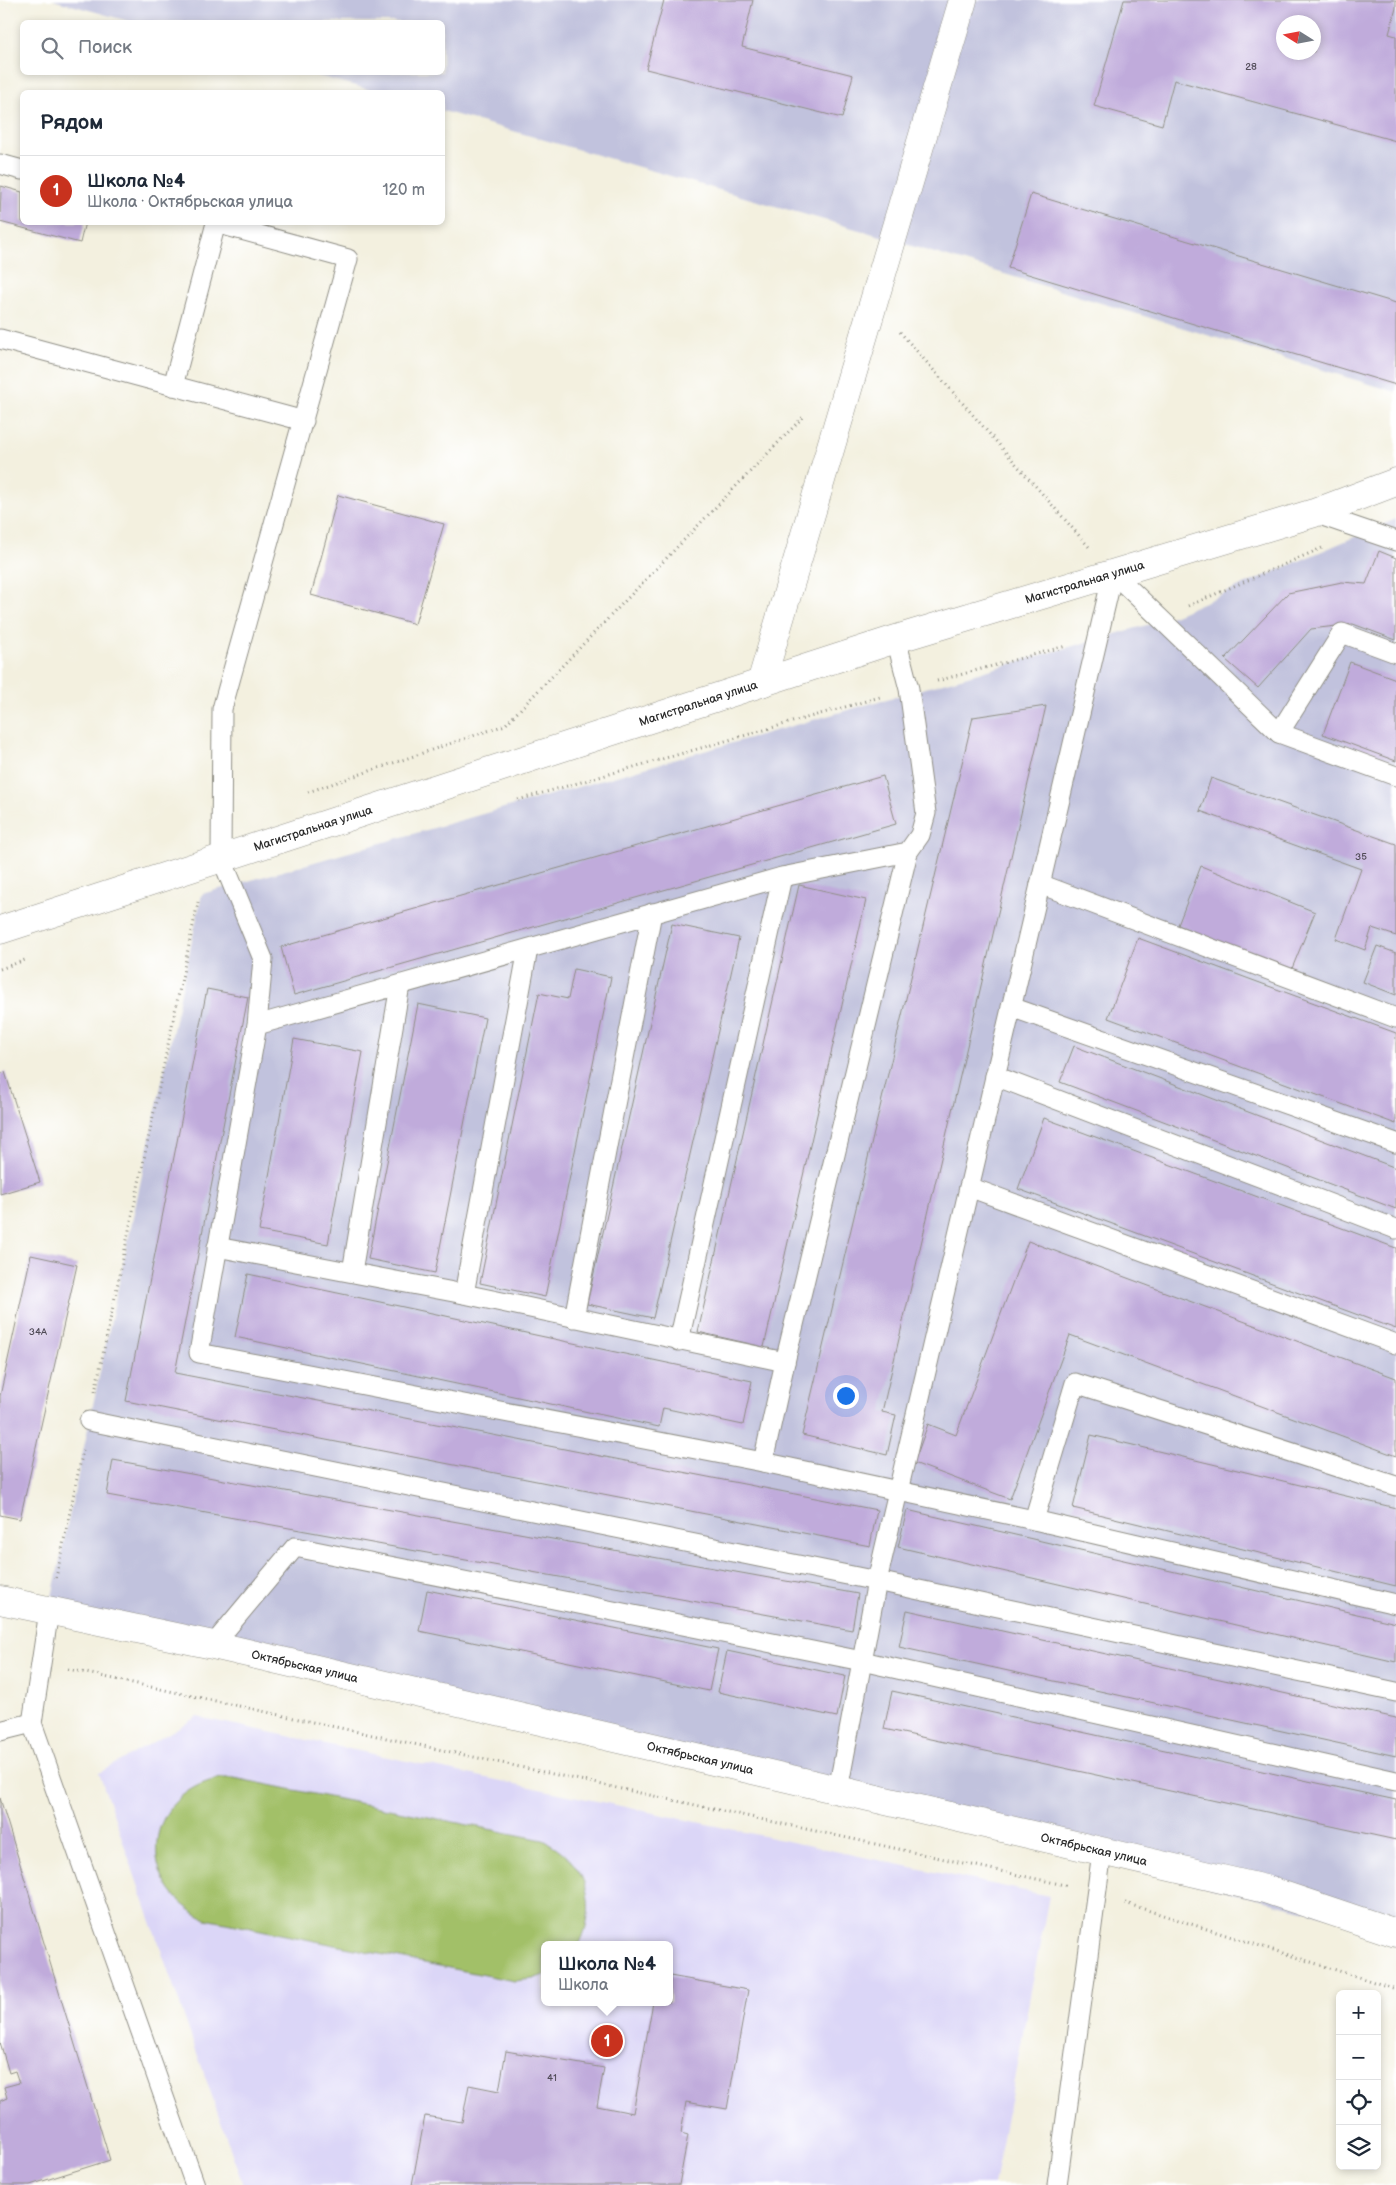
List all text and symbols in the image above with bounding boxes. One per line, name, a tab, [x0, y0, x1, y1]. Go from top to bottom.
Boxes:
north arrow	[1276, 15, 1321, 60]
search box	[20, 20, 445, 75]
icon: search	[38, 34, 66, 62]
text: Поиск	[78, 36, 132, 59]
house number: 28	[1245, 61, 1257, 73]
text: Рядом	[40, 110, 103, 135]
text: Школа №4	[87, 170, 185, 193]
text: 1	[53, 181, 59, 200]
text: 120 m	[382, 181, 425, 200]
text: Школа · Октябрьская улица	[87, 193, 293, 212]
street label: Магистральная улица	[1023, 558, 1146, 608]
street label: Магистральная улица	[637, 677, 759, 730]
street label: Магистральная улица	[252, 803, 374, 855]
house number: 35	[1355, 851, 1367, 863]
house number: 34А	[29, 1326, 48, 1338]
your location	[833, 1383, 859, 1409]
street label: Октябрьская улица	[250, 1647, 360, 1686]
street label: Октябрьская улица	[645, 1739, 755, 1778]
street label: Октябрьская улица	[1039, 1830, 1149, 1869]
popup	[541, 1941, 673, 2006]
text: Школа №4	[558, 1953, 656, 1976]
text: Школа	[558, 1976, 608, 1995]
map controls	[1336, 1990, 1381, 2170]
button: +	[1336, 1990, 1381, 2035]
pin: 1	[591, 2022, 623, 2060]
button: −	[1336, 2035, 1381, 2080]
house number: 41	[547, 2072, 557, 2084]
button: locate	[1336, 2080, 1381, 2125]
button: layers	[1336, 2125, 1381, 2170]

